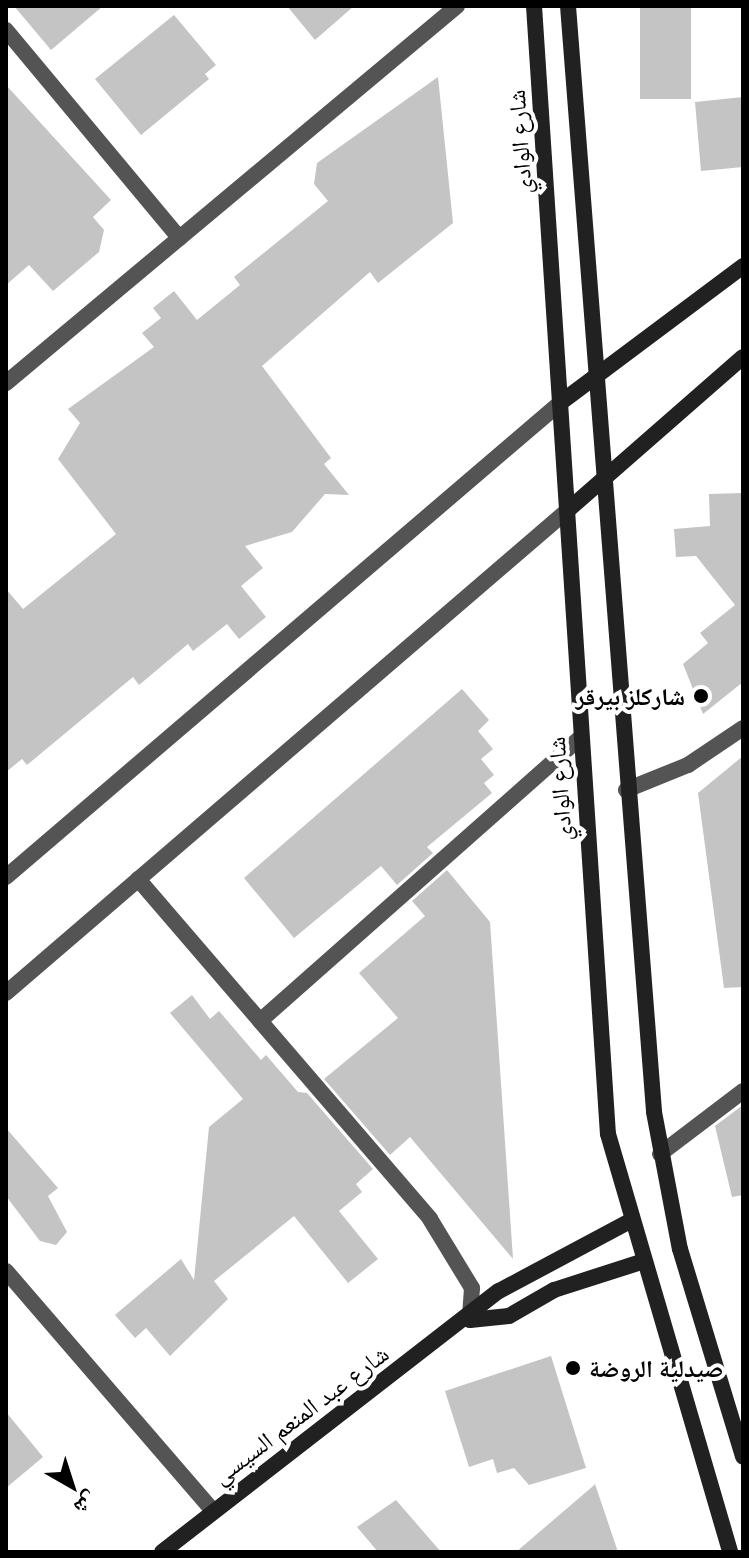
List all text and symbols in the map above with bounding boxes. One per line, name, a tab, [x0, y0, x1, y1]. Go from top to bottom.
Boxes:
street label: شارع الوادي	[501, 89, 537, 195]
place label: شاركلز بيرقر	[576, 682, 685, 710]
marker: شاركلز بيرقر	[692, 687, 710, 705]
street label: شارع الوادي	[541, 736, 577, 842]
street label: شارع عبد المنعم السيسي	[206, 1338, 394, 1490]
place label: صيدلية الروضة	[589, 1354, 723, 1382]
marker: صيدلية الروضة	[564, 1359, 582, 1377]
north arrow	[32, 1446, 112, 1526]
text: ش	[69, 1486, 106, 1524]

